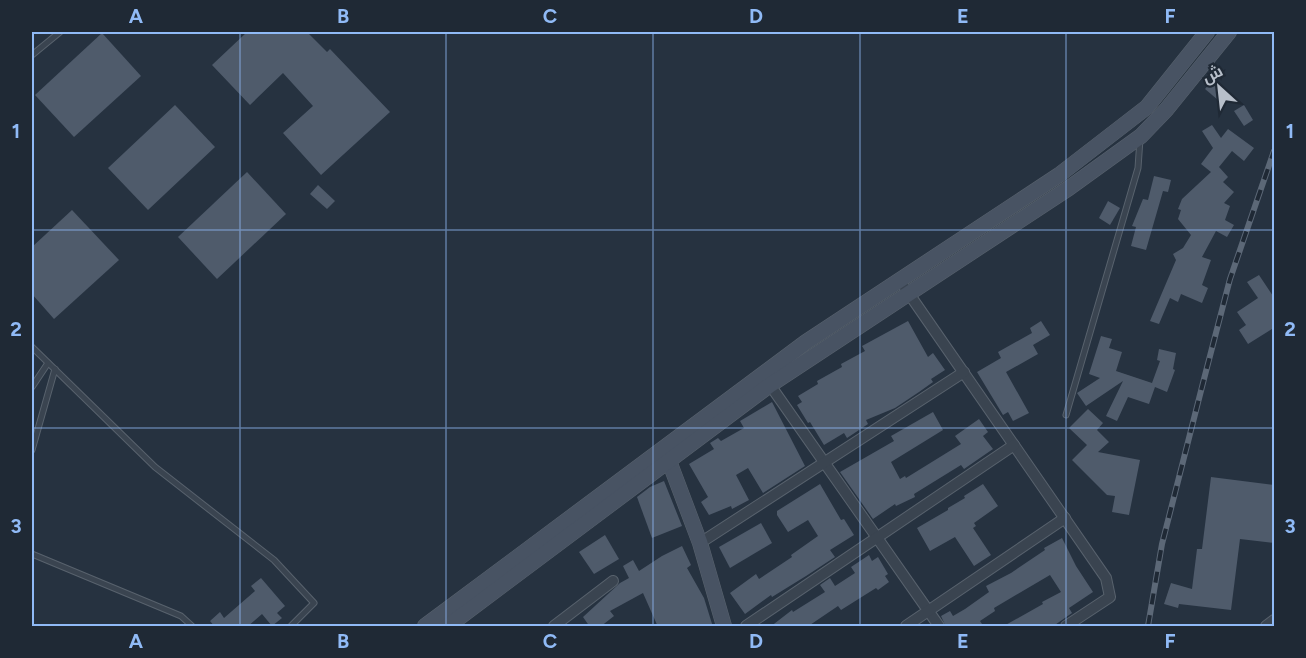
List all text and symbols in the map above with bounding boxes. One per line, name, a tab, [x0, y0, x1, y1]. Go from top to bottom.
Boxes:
text: A	[129, 4, 144, 28]
text: B	[337, 4, 349, 28]
text: C	[543, 4, 557, 28]
text: D	[749, 4, 763, 28]
text: E	[957, 4, 969, 28]
text: F	[1164, 4, 1176, 28]
north arrow	[1189, 57, 1249, 117]
text: ش	[1199, 61, 1226, 87]
text: 1	[12, 119, 20, 143]
text: 1	[1286, 119, 1294, 143]
text: 2	[10, 317, 22, 341]
text: 2	[1284, 317, 1296, 341]
text: 3	[10, 514, 22, 538]
text: 3	[1284, 514, 1296, 538]
text: A	[129, 629, 144, 653]
text: B	[337, 629, 349, 653]
text: C	[543, 629, 557, 653]
text: D	[749, 629, 763, 653]
text: E	[957, 629, 969, 653]
text: F	[1164, 629, 1176, 653]

